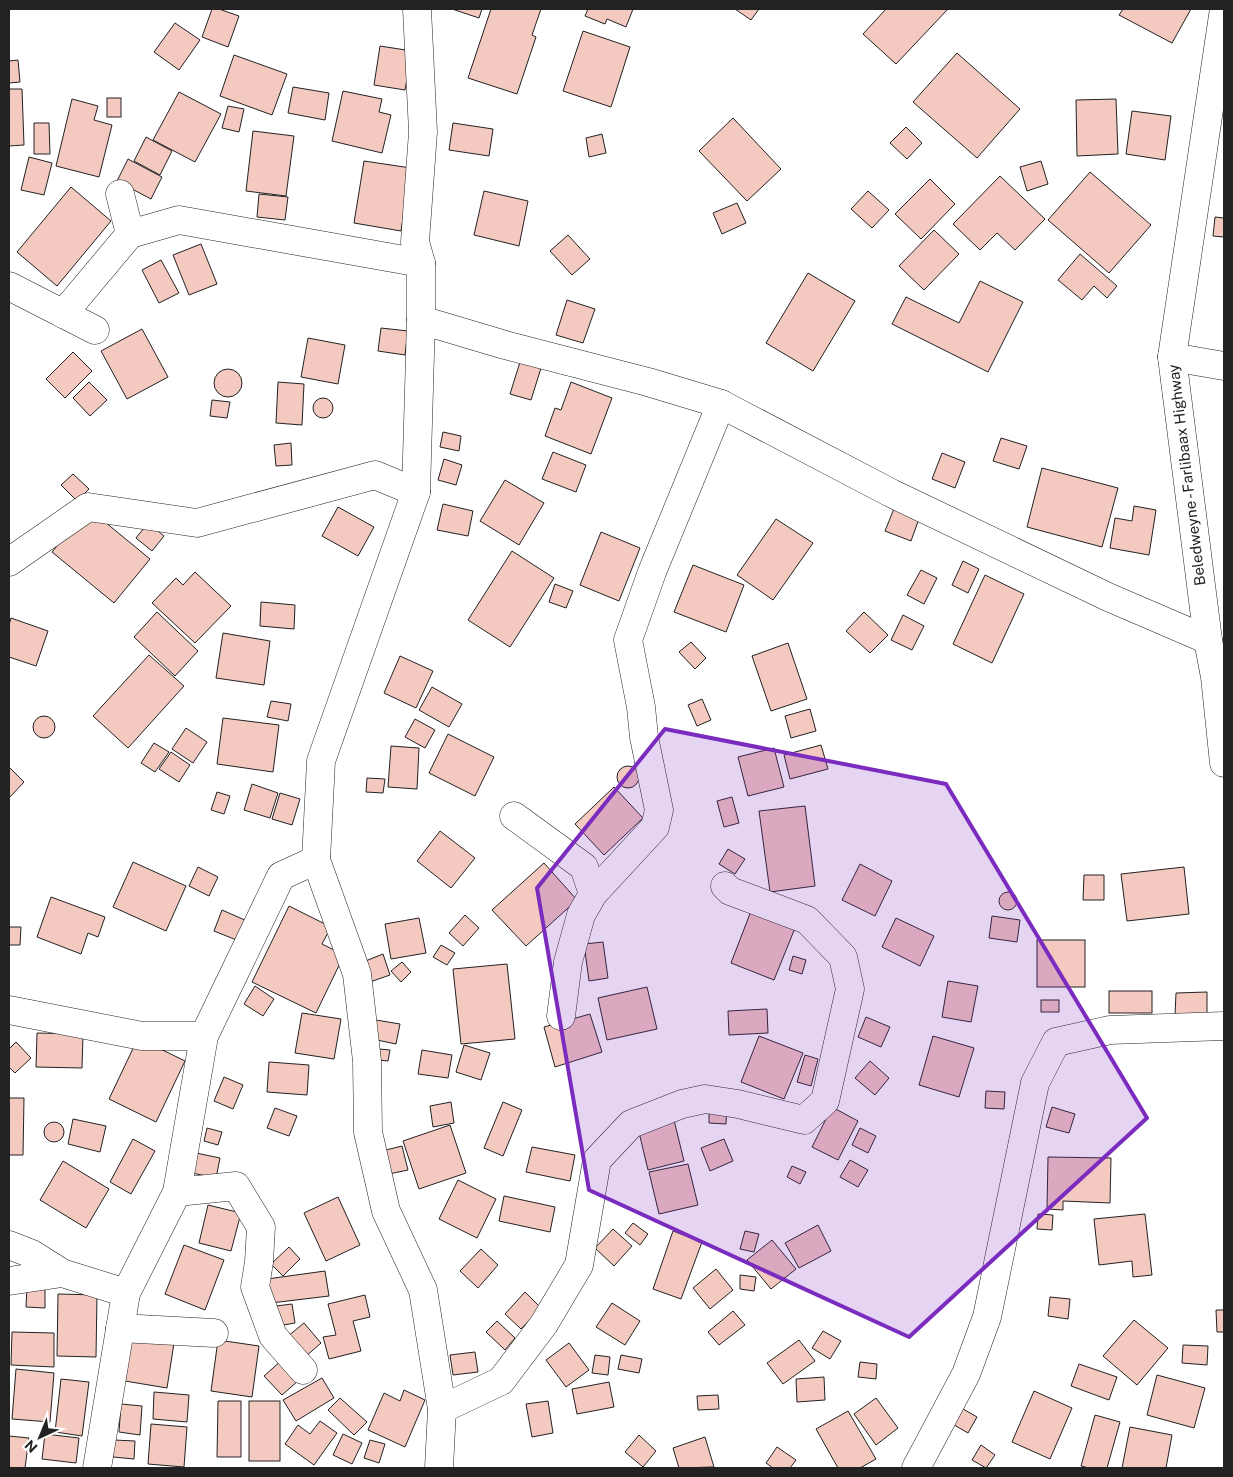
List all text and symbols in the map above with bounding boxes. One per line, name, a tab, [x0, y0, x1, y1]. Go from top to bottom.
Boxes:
street label: Beledweyne - Farlibaax Highway	[1164, 363, 1209, 587]
north arrow	[15, 1412, 65, 1462]
text: N	[21, 1437, 40, 1456]

